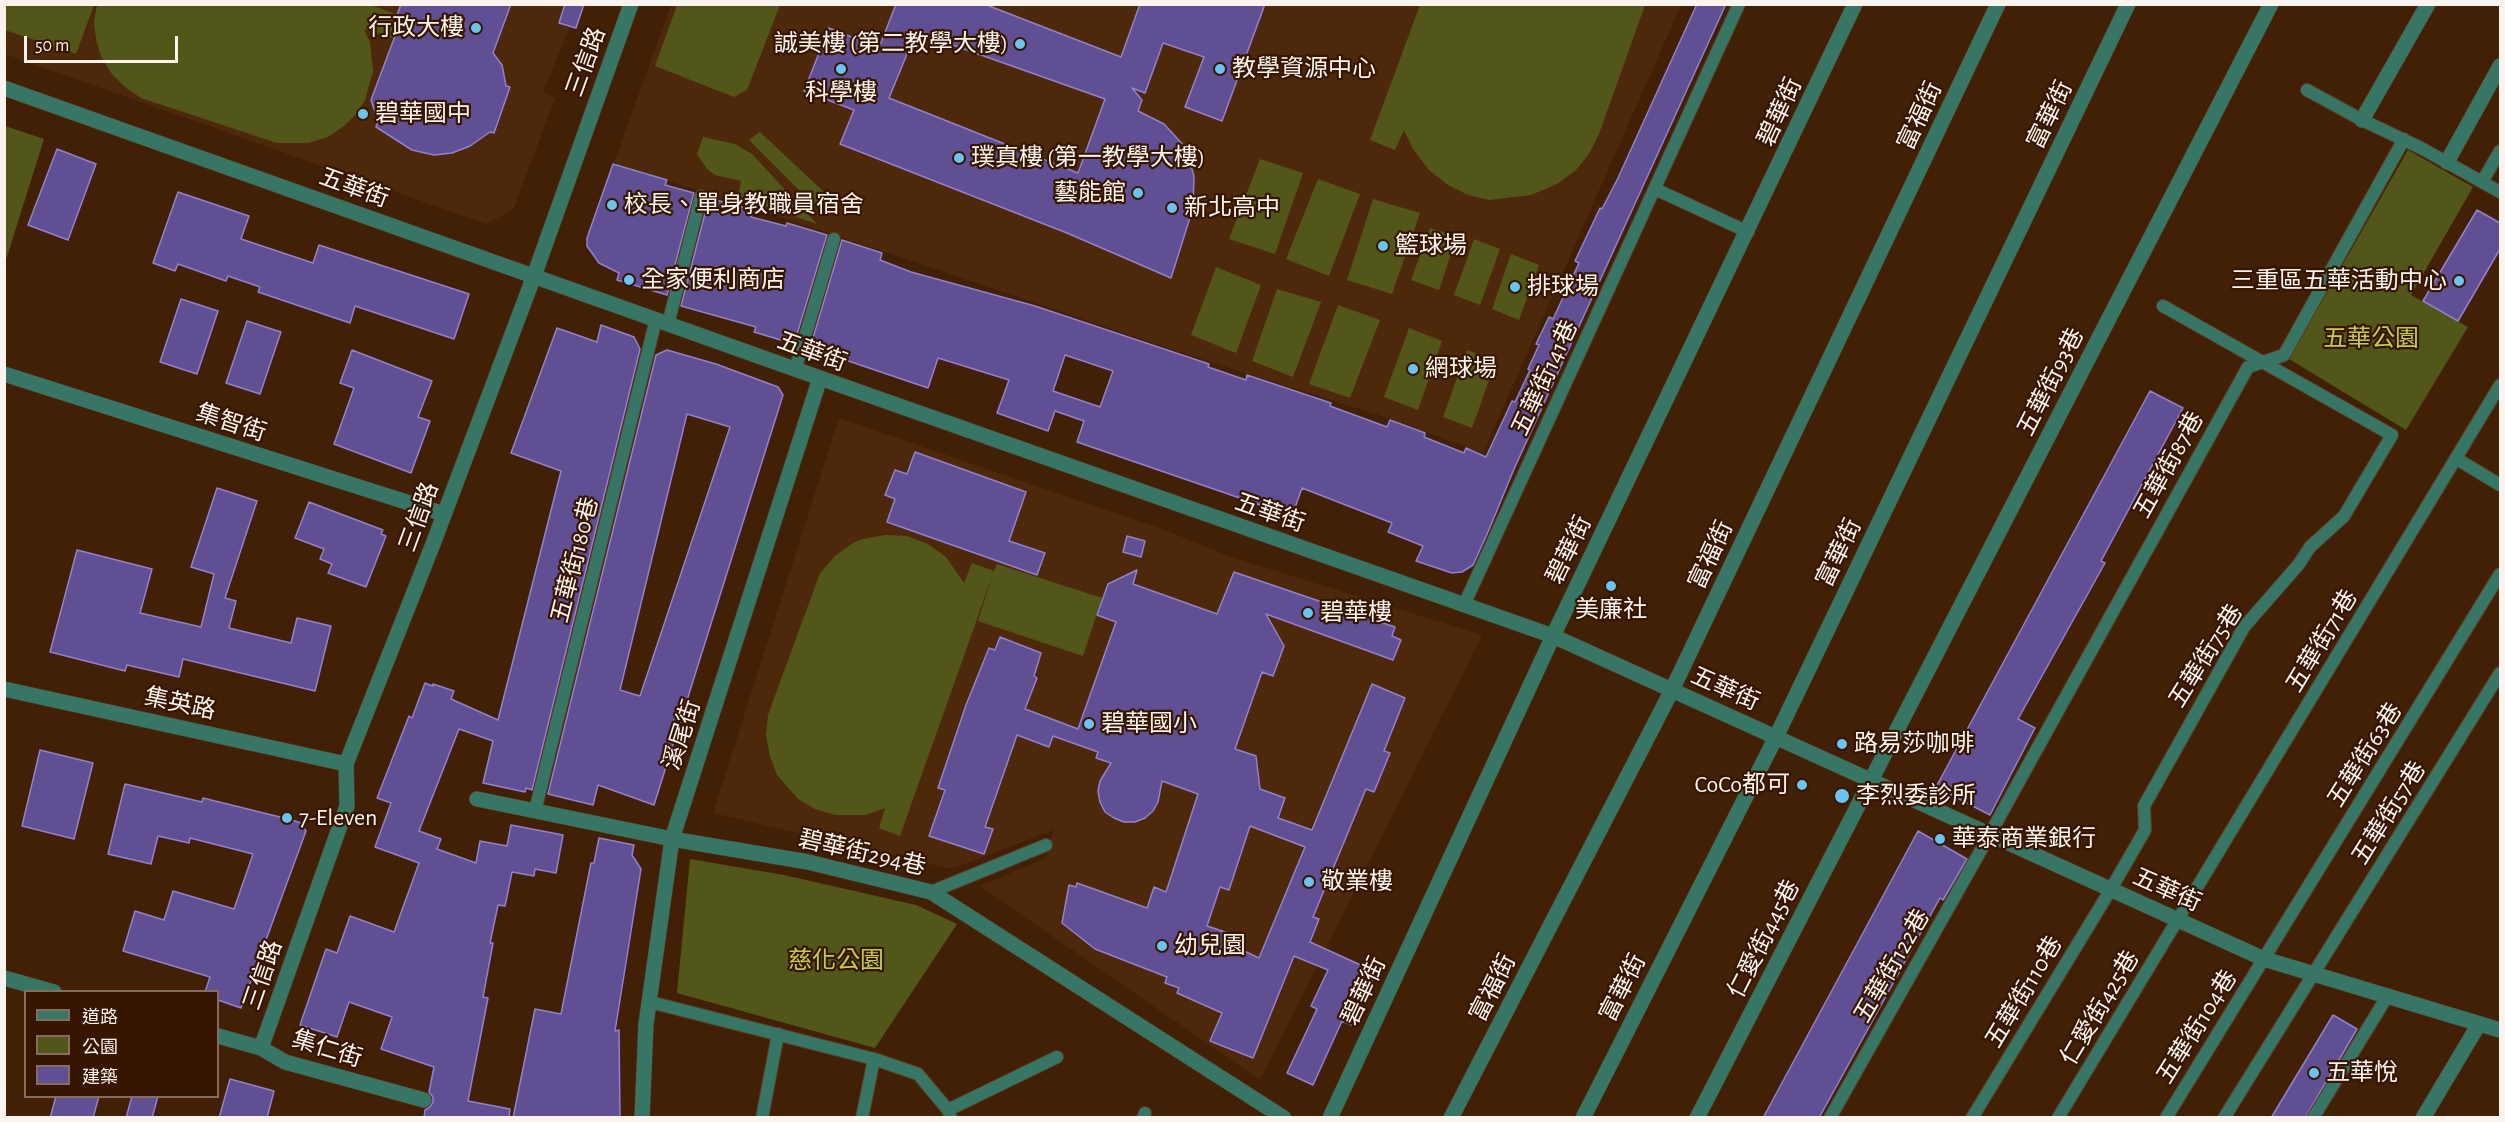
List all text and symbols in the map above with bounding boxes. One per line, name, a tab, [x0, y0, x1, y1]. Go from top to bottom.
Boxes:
place label: 行政大樓	[368, 14, 464, 42]
marker: 行政大樓	[469, 21, 483, 35]
street label: 三信路	[560, 23, 612, 101]
scale bar	[27, 24, 182, 62]
place label: 誠美樓 (第二教學大樓)	[774, 30, 1008, 58]
text: 50 m	[35, 37, 69, 55]
marker: 誠美樓 (第二教學大樓)	[1013, 37, 1027, 51]
place label: 教學資源中心	[1232, 55, 1376, 83]
marker: 科學樓	[834, 62, 848, 76]
marker: 教學資源中心	[1213, 62, 1227, 76]
street label: 碧華街	[1752, 73, 1808, 151]
street label: 富華街	[2021, 76, 2079, 154]
street label: 富福街	[1892, 77, 1948, 155]
place label: 科學樓	[805, 79, 877, 107]
place label: 碧華國中	[375, 100, 471, 128]
marker: 碧華國中	[356, 107, 370, 121]
place label: 璞真樓 (第一教學大樓)	[971, 144, 1205, 172]
marker: 璞真樓 (第一教學大樓)	[952, 151, 966, 165]
street label: 五華街	[315, 162, 393, 214]
place label: 藝能館	[1054, 179, 1126, 207]
marker: 藝能館	[1131, 186, 1145, 200]
place label: 校長、單身教職員宿舍	[624, 191, 864, 219]
place label: 新北高中	[1184, 194, 1280, 222]
marker: 校長、單身教職員宿舍	[605, 198, 619, 212]
marker: 新北高中	[1165, 201, 1179, 215]
place label: 籃球場	[1395, 232, 1467, 260]
marker: 籃球場	[1376, 239, 1390, 253]
place label: 全家便利商店	[641, 266, 785, 294]
place label: 三重區五華活動中心	[2231, 267, 2447, 295]
marker: 全家便利商店	[622, 273, 636, 287]
place label: 排球場	[1527, 273, 1599, 301]
marker: 三重區五華活動中心	[2452, 274, 2466, 288]
marker: 排球場	[1508, 280, 1522, 294]
street label: 五華街141巷	[1506, 316, 1584, 440]
street label: 五華街93巷	[2012, 323, 2090, 441]
park label: 五華公園	[2323, 325, 2419, 353]
street label: 五華街	[773, 326, 851, 378]
place label: 網球場	[1425, 355, 1497, 383]
marker: 網球場	[1406, 362, 1420, 376]
street label: 集智街	[192, 398, 270, 448]
street label: 五華街87巷	[2128, 407, 2210, 523]
street label: 三信路	[393, 478, 445, 556]
street label: 五華街	[1231, 488, 1309, 538]
street label: 五華街180巷	[546, 494, 604, 626]
street label: 碧華街	[1540, 511, 1598, 589]
street label: 富華街	[1810, 514, 1868, 592]
street label: 富福街	[1683, 516, 1739, 594]
marker: 美廉社	[1604, 579, 1618, 593]
street label: 五華街71巷	[2280, 585, 2364, 697]
place label: 美廉社	[1575, 596, 1647, 624]
place label: 碧華樓	[1320, 599, 1392, 627]
street label: 五華街75巷	[2163, 599, 2249, 713]
marker: 碧華樓	[1301, 606, 1315, 620]
street label: 五華街	[1686, 661, 1764, 717]
street label: 集英路	[142, 682, 218, 726]
street label: 溪尾街	[657, 696, 707, 774]
street label: 五華街63巷	[2322, 698, 2408, 812]
place label: 碧華國小	[1101, 710, 1197, 738]
marker: 碧華國小	[1082, 717, 1096, 731]
place label: 路易莎咖啡	[1854, 730, 1974, 758]
marker: 路易莎咖啡	[1835, 737, 1849, 751]
street label: 五華街57巷	[2346, 756, 2432, 870]
place label: CoCo都可	[1694, 771, 1790, 799]
marker: CoCo都可	[1795, 778, 1809, 792]
place label: 李烈委診所	[1856, 782, 1976, 810]
marker: 李烈委診所	[1833, 787, 1851, 805]
place label: 7-Eleven	[299, 804, 377, 832]
marker: 7-Eleven	[280, 811, 294, 825]
street label: 碧華街294巷	[796, 824, 928, 882]
place label: 華泰商業銀行	[1952, 825, 2096, 853]
marker: 華泰商業銀行	[1933, 832, 1947, 846]
street label: 五華街	[2128, 862, 2206, 918]
place label: 敬業樓	[1321, 868, 1393, 896]
marker: 敬業樓	[1302, 875, 1316, 889]
street label: 仁愛街445巷	[1722, 875, 1806, 1003]
street label: 五華街122巷	[1848, 904, 1936, 1028]
street label: 五華街110巷	[1979, 931, 2069, 1053]
place label: 幼兒園	[1174, 932, 1246, 960]
street label: 三信路	[238, 936, 288, 1014]
marker: 幼兒園	[1155, 939, 1169, 953]
street label: 仁愛街425巷	[2055, 946, 2145, 1070]
park label: 慈化公園	[788, 947, 884, 975]
street label: 富福街	[1464, 949, 1522, 1027]
street label: 富華街	[1594, 949, 1652, 1027]
street label: 碧華街	[1336, 952, 1392, 1030]
street label: 五華街104巷	[2151, 965, 2243, 1089]
legend	[24, 990, 219, 1098]
text: 道路	[82, 1009, 118, 1027]
street label: 集仁街	[288, 1025, 366, 1073]
text: 公園	[82, 1039, 118, 1057]
place label: 五華悅	[2326, 1059, 2398, 1087]
marker: 五華悅	[2307, 1066, 2321, 1080]
text: 建築	[82, 1069, 118, 1087]

